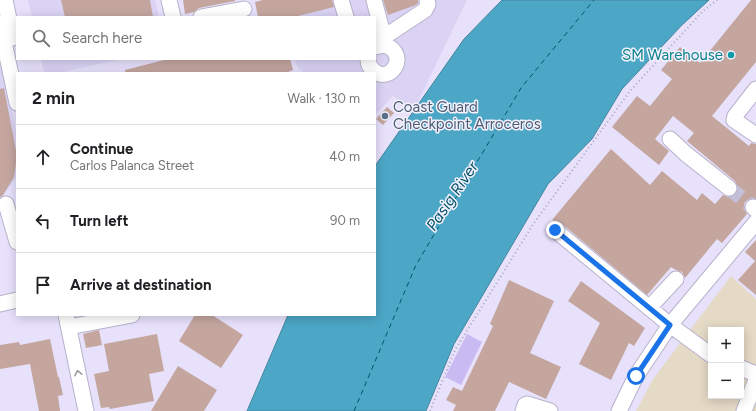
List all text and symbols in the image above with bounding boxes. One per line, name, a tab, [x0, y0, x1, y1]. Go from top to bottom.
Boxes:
search box	[16, 16, 376, 60]
icon: search	[30, 27, 52, 49]
text: Search here	[62, 29, 142, 47]
place label: SM Warehouse	[622, 46, 723, 64]
marker: SM Warehouse	[726, 50, 736, 60]
text: 2 min	[32, 88, 75, 108]
text: Walk · 130 m	[287, 91, 360, 106]
place label: Coast Guard Checkpoint Arroceros	[393, 98, 541, 133]
marker: Coast Guard Checkpoint Arroceros	[380, 111, 390, 121]
text: Continue	[70, 140, 133, 158]
icon: ahead	[32, 146, 54, 168]
text: 40 m	[329, 149, 360, 164]
water label: Pasig River	[422, 157, 482, 234]
text: Carlos Palanca Street	[70, 158, 194, 173]
icon: left	[32, 210, 54, 232]
text: Turn left	[70, 212, 128, 230]
text: 90 m	[330, 213, 360, 228]
route end	[546, 221, 564, 239]
icon: arrive	[32, 274, 54, 296]
text: Arrive at destination	[70, 276, 211, 294]
map controls	[708, 327, 744, 399]
button: +	[708, 327, 744, 363]
button: −	[708, 363, 744, 399]
route start	[627, 367, 645, 385]
one-way arrow	[74, 370, 82, 376]

